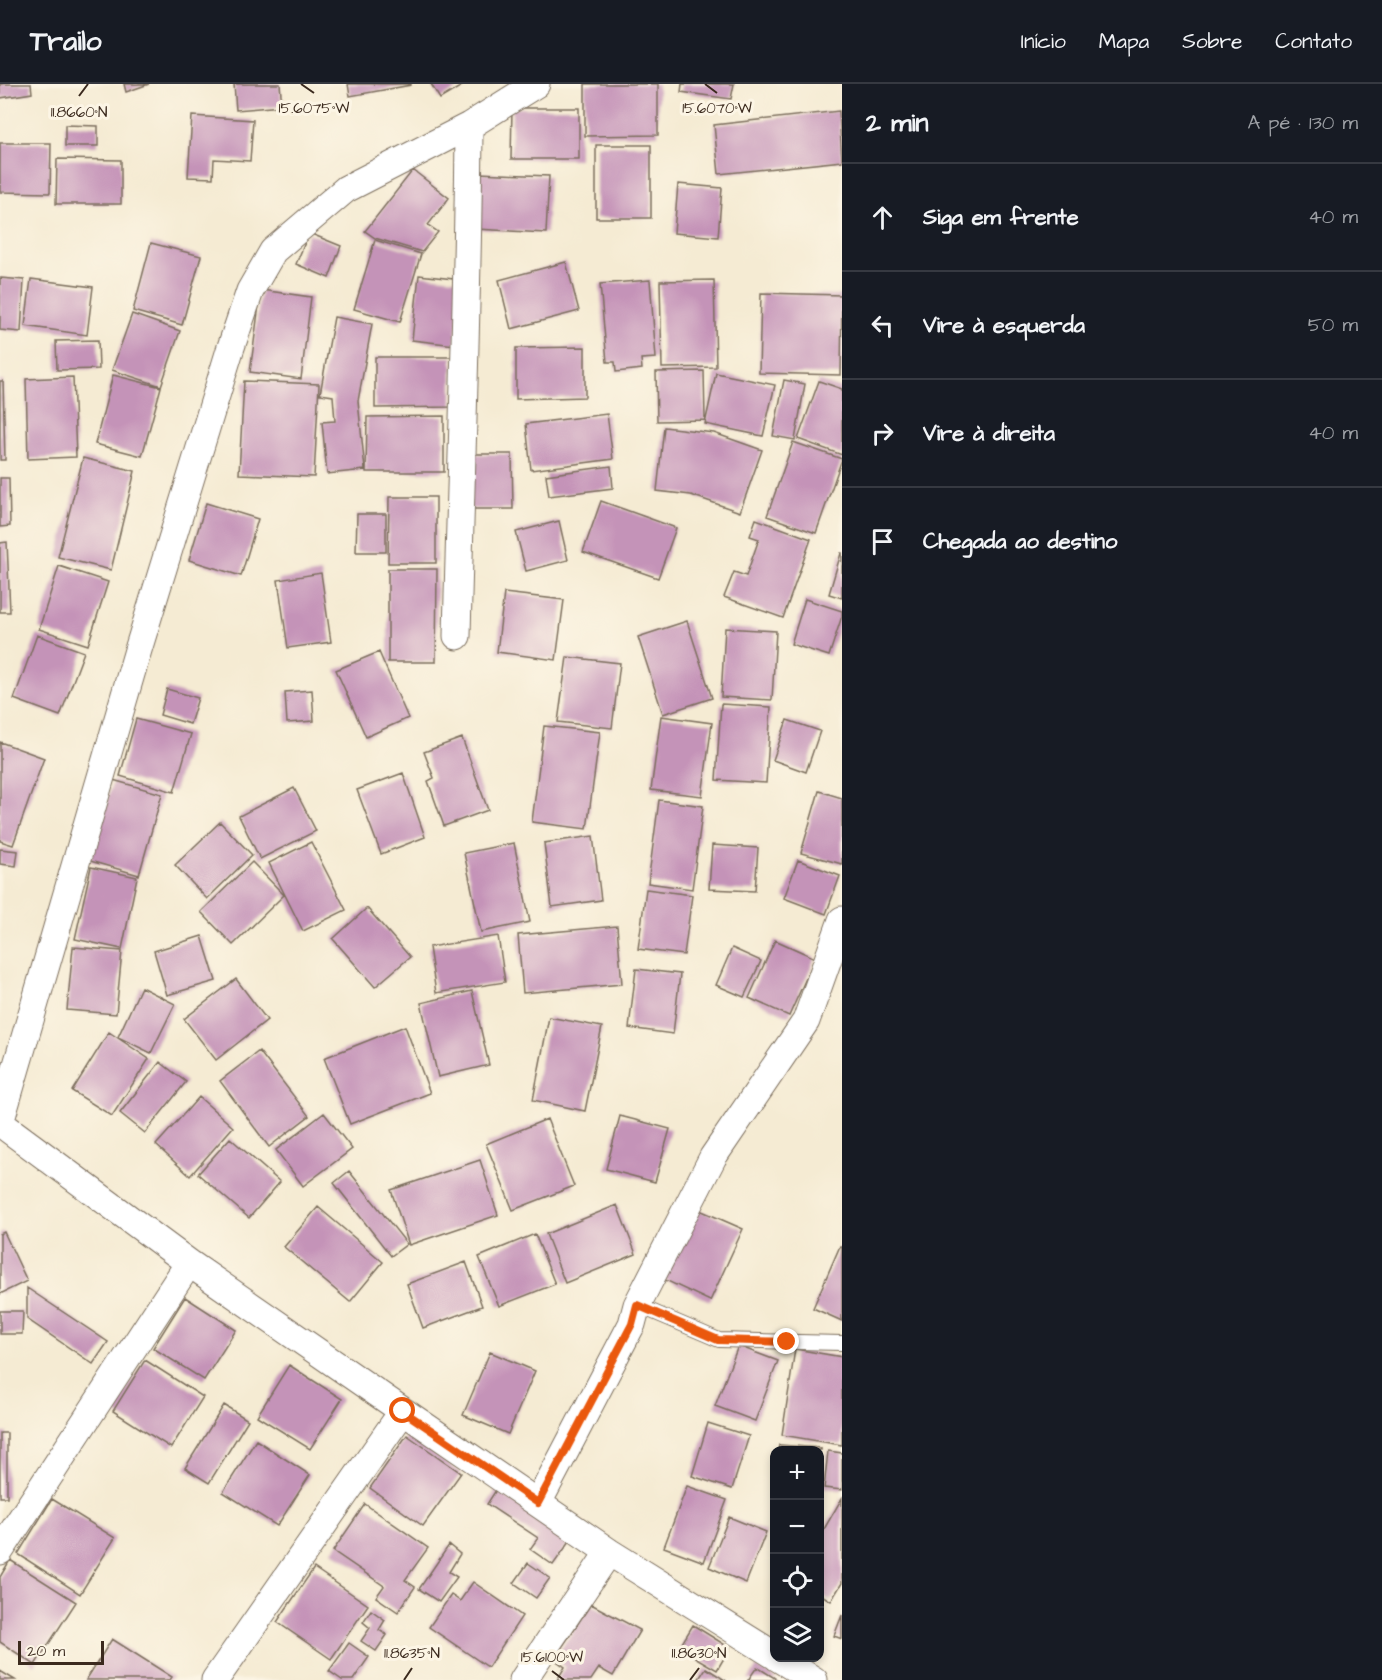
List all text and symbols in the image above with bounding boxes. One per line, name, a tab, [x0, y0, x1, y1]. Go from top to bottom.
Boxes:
text: Trailo	[30, 22, 102, 61]
text: Início	[1021, 27, 1066, 56]
text: Mapa	[1099, 27, 1149, 56]
text: Sobre	[1182, 27, 1242, 56]
text: Contato	[1275, 27, 1352, 56]
text: 15.6075°W	[279, 98, 349, 119]
text: 15.6070°W	[682, 98, 752, 119]
text: 11.8660°N	[51, 102, 107, 123]
text: 2 min	[866, 105, 928, 141]
text: A pé · 130 m	[1247, 109, 1358, 137]
icon: ahead	[866, 201, 899, 234]
text: Siga em frente	[923, 202, 1079, 233]
text: 40 m	[1308, 203, 1358, 231]
icon: left	[866, 309, 899, 342]
text: Vire à esquerda	[923, 310, 1085, 341]
text: 50 m	[1308, 311, 1358, 339]
icon: right	[866, 417, 899, 450]
text: Vire à direita	[923, 418, 1055, 449]
text: 40 m	[1308, 419, 1358, 447]
icon: arrive	[866, 525, 899, 558]
text: Chegada ao destino	[923, 526, 1117, 557]
route end	[773, 1328, 799, 1354]
route start	[389, 1397, 415, 1423]
map controls	[770, 1446, 824, 1662]
button: +	[770, 1446, 824, 1500]
button: −	[770, 1500, 824, 1554]
button: locate	[770, 1554, 824, 1608]
button: layers	[770, 1608, 824, 1662]
scale bar	[18, 1638, 104, 1666]
text: 20 m	[27, 1640, 65, 1662]
text: 11.8635°N	[384, 1643, 440, 1664]
text: 11.8630°N	[672, 1643, 726, 1664]
text: 15.6100°W	[521, 1647, 583, 1668]

